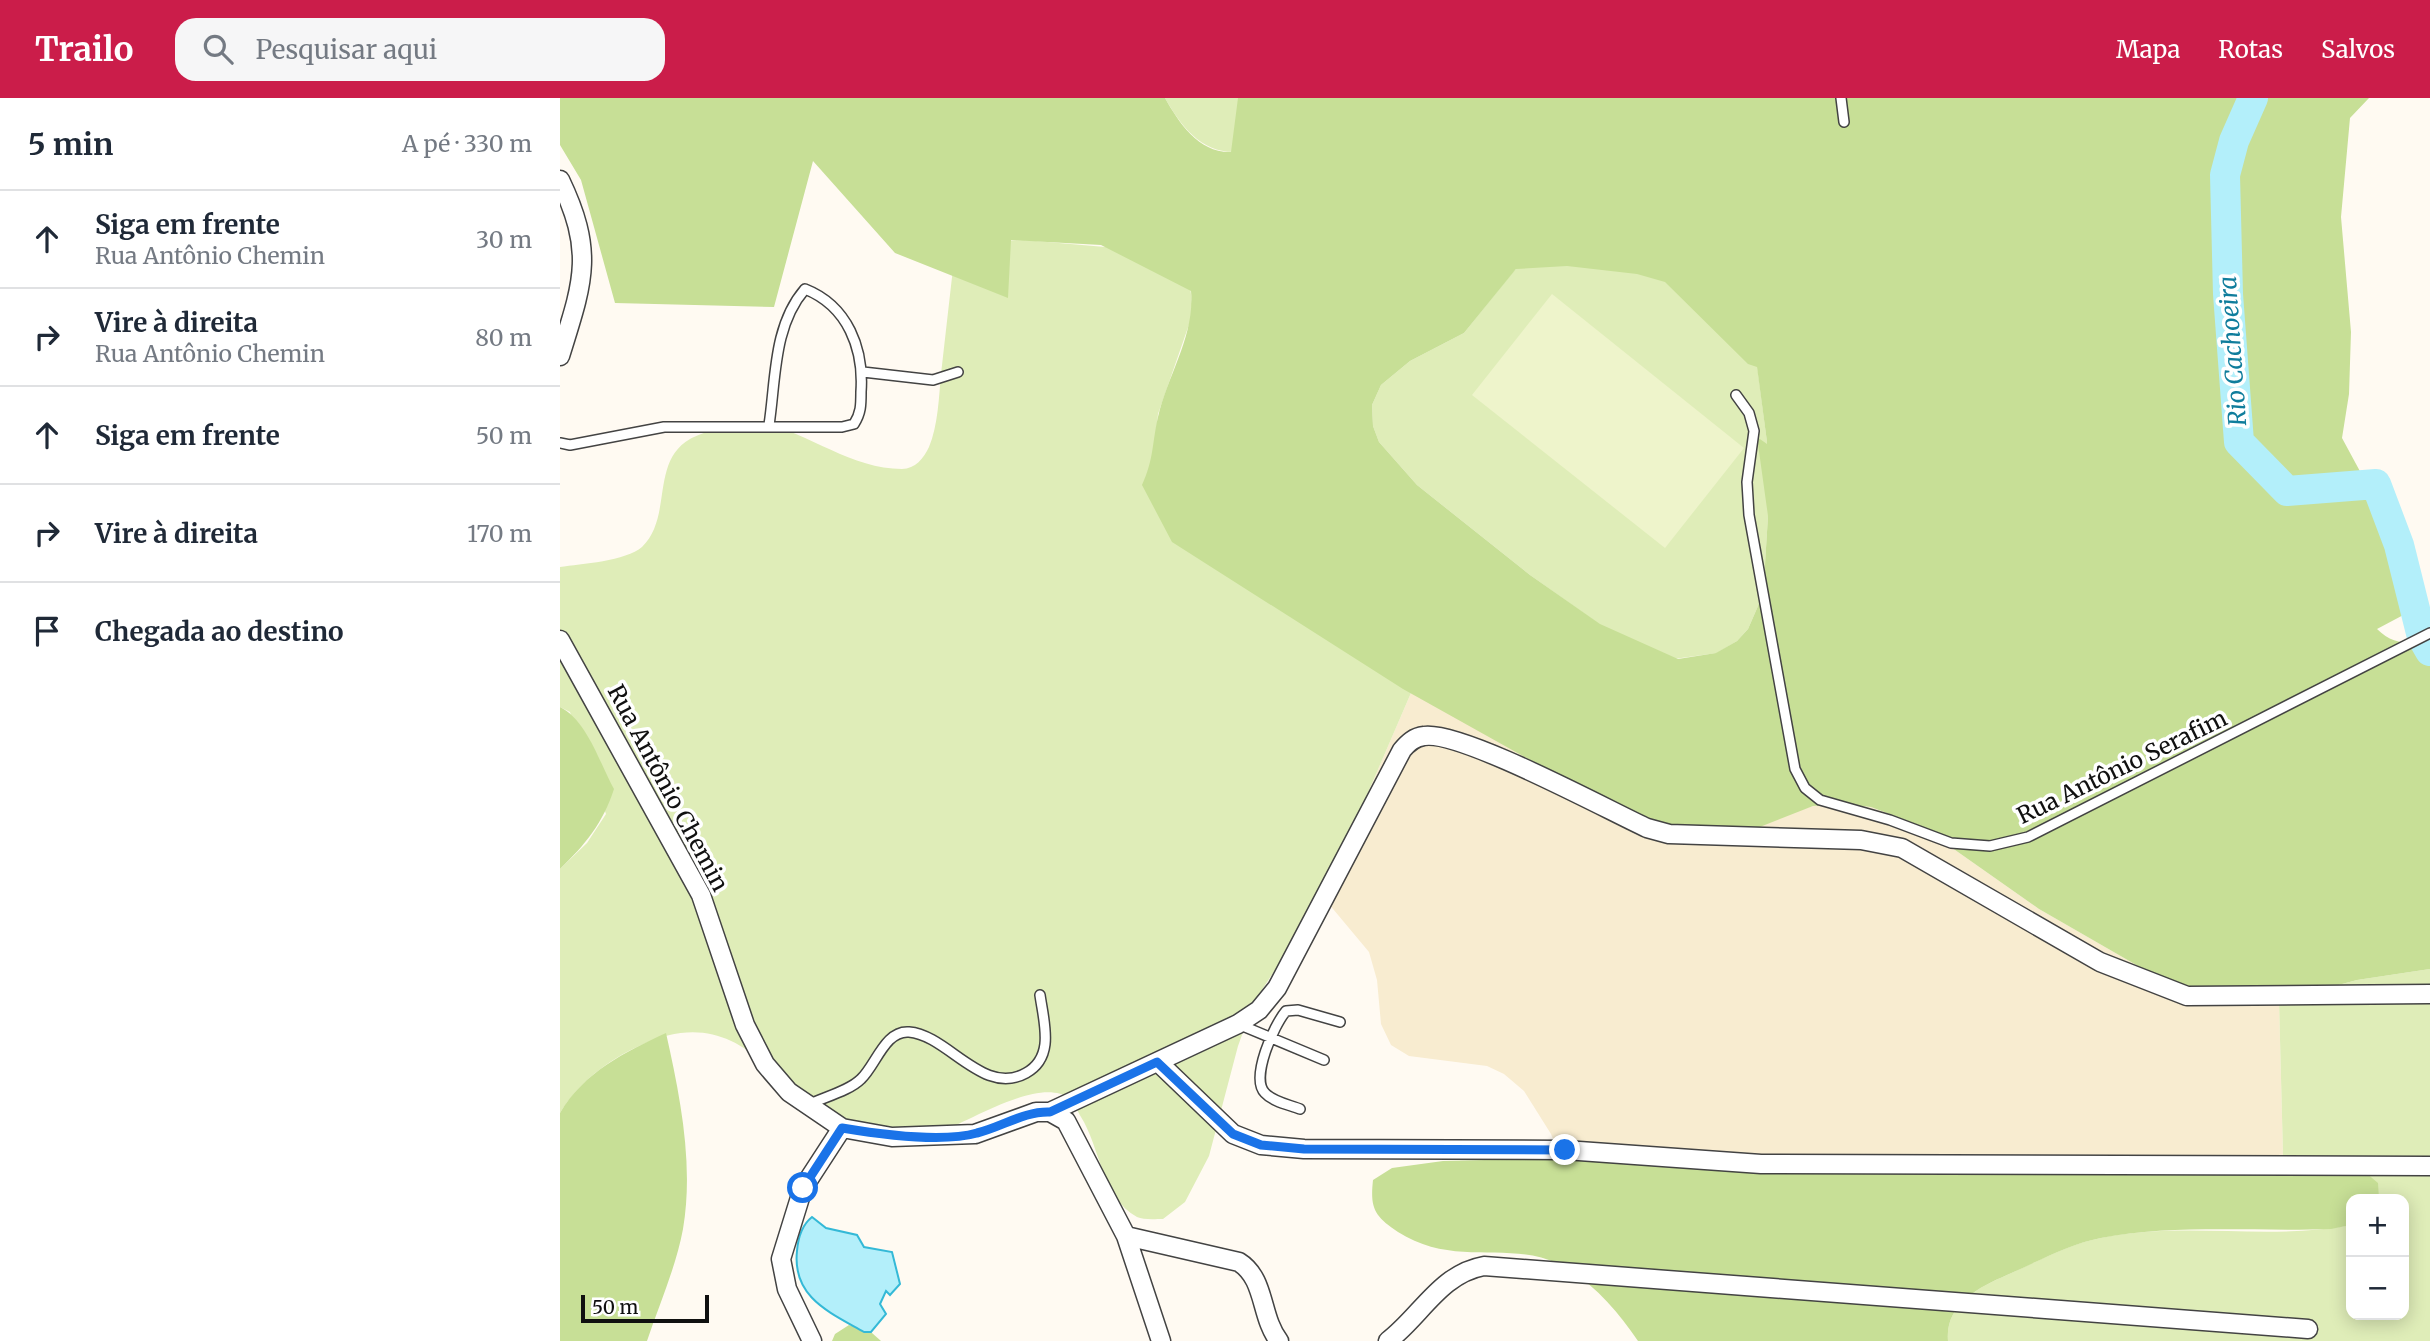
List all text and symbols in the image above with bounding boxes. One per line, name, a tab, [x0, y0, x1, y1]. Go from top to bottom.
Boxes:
search box	[175, 18, 665, 81]
text: Trailo	[35, 29, 133, 70]
icon: search	[199, 30, 237, 68]
text: Pesquisar aqui	[255, 33, 437, 66]
text: Mapa	[2116, 34, 2180, 65]
text: Rotas	[2218, 34, 2283, 65]
text: Salvos	[2321, 34, 2395, 65]
text: 5 min	[28, 125, 113, 163]
text: A pé · 330 m	[402, 129, 532, 158]
text: Siga em frente	[95, 208, 280, 241]
icon: ahead	[28, 220, 66, 258]
text: 30 m	[476, 225, 532, 254]
text: Rua Antônio Chemin	[95, 241, 325, 270]
water label: Rio Cachoeira	[2212, 275, 2253, 427]
text: Vire à direita	[95, 306, 258, 339]
icon: right	[28, 318, 66, 356]
text: 80 m	[475, 323, 532, 352]
text: Rua Antônio Chemin	[95, 339, 325, 368]
icon: ahead	[28, 416, 66, 454]
text: Siga em frente	[95, 419, 280, 452]
text: 50 m	[476, 421, 532, 450]
icon: right	[28, 514, 66, 552]
text: Vire à direita	[95, 517, 258, 550]
text: 170 m	[467, 519, 532, 548]
icon: arrive	[28, 612, 66, 650]
text: Chegada ao destino	[95, 615, 344, 648]
street label: Rua Antônio Chemin	[602, 679, 735, 896]
street label: Rua Antônio Serafim	[2012, 703, 2232, 830]
route end	[1549, 1134, 1580, 1165]
route start	[787, 1172, 818, 1203]
map controls	[2346, 1194, 2409, 1320]
button: +	[2346, 1194, 2409, 1257]
button: −	[2346, 1257, 2409, 1320]
scale bar	[581, 1292, 709, 1324]
text: 50 m	[592, 1295, 638, 1319]

